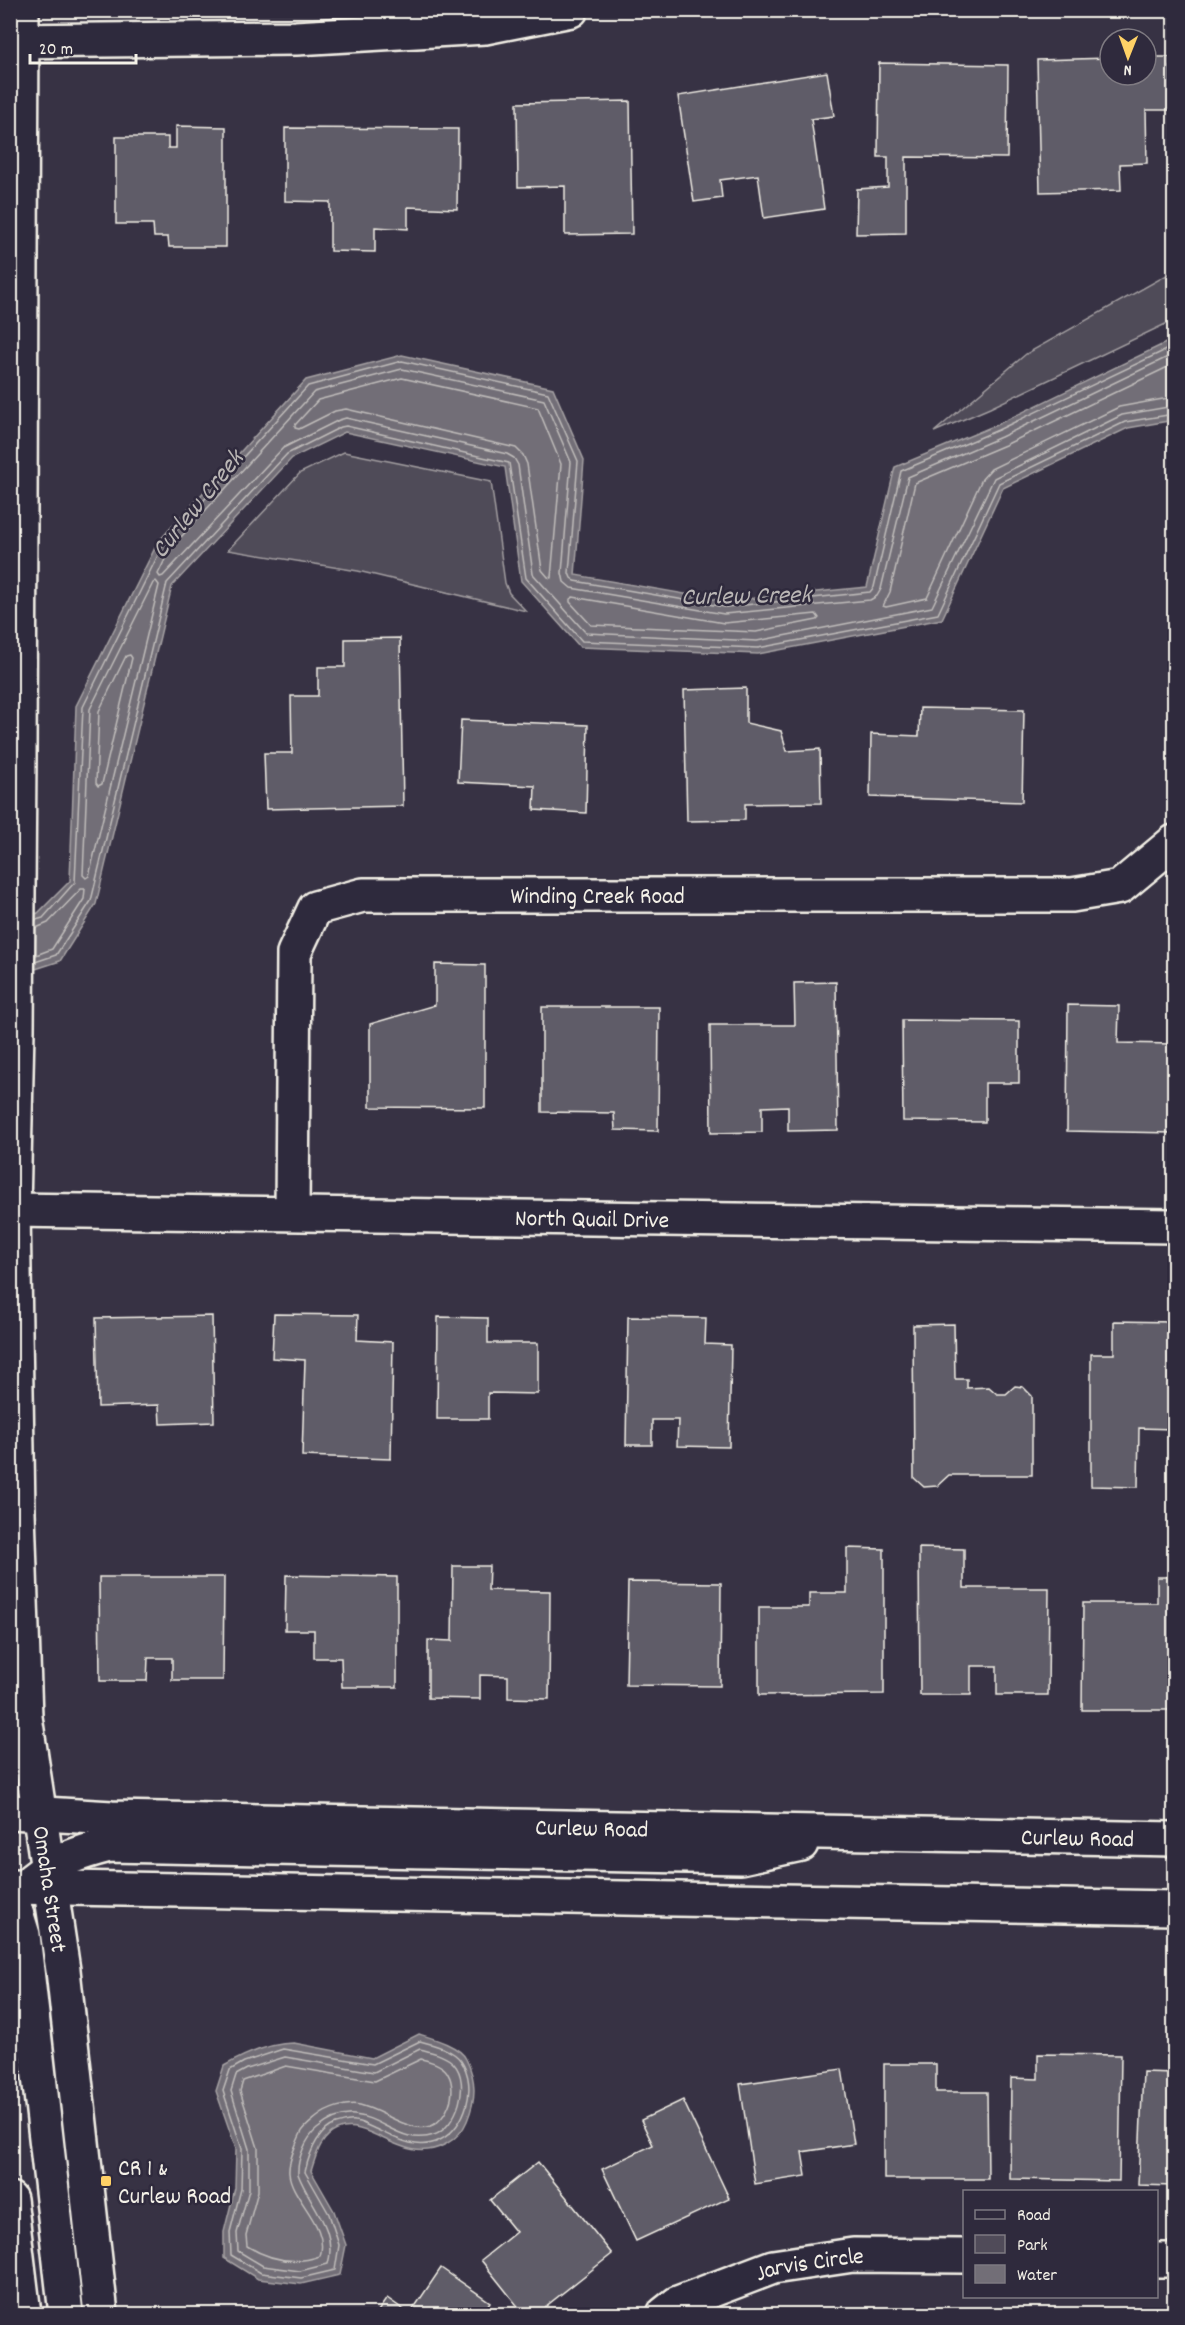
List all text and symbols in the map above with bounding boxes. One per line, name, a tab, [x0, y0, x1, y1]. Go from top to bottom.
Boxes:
scale bar	[30, 27, 136, 65]
north arrow	[1098, 27, 1158, 87]
text: 20 m	[39, 38, 73, 63]
text: N	[1124, 58, 1132, 81]
water label: Curlew Creek	[143, 441, 255, 567]
water label: Curlew Creek	[681, 578, 814, 617]
street label: Winding Creek Road	[510, 881, 685, 915]
street label: North Quail Drive	[515, 1203, 669, 1239]
street label: Curlew Road	[535, 1812, 649, 1849]
street label: Curlew Road	[1021, 1822, 1135, 1858]
street label: Omaha Street	[22, 1824, 74, 1955]
place label: CR 1 & Curlew Road	[118, 2153, 231, 2215]
marker: CR 1 & Curlew Road	[99, 2174, 113, 2188]
legend	[963, 2190, 1158, 2298]
text: Road	[1017, 2204, 1051, 2229]
text: Park	[1017, 2234, 1048, 2259]
street label: Jarvis Circle	[751, 2241, 864, 2292]
text: Water	[1017, 2264, 1057, 2289]

